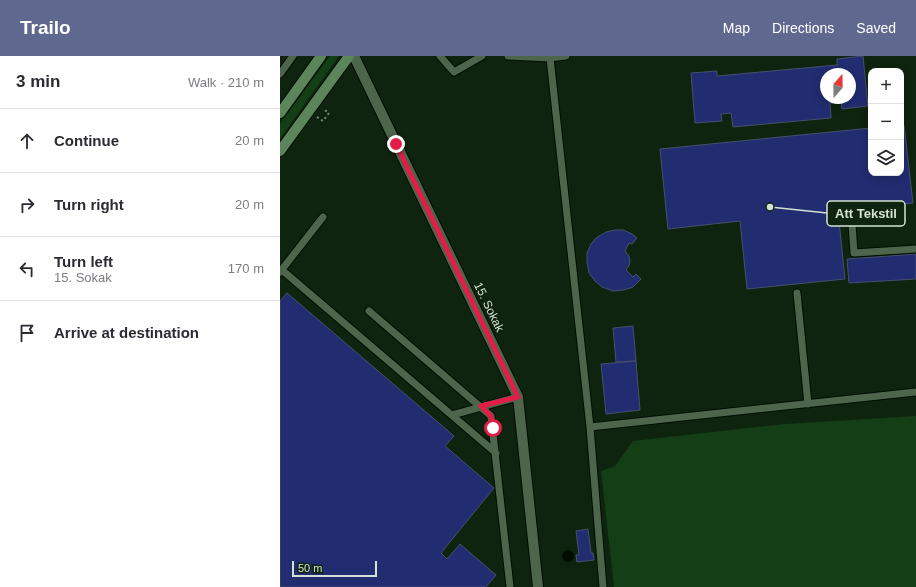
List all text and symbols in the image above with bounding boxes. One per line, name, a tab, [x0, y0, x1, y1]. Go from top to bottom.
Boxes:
text: Trailo	[20, 17, 71, 38]
text: Map	[723, 20, 750, 36]
text: Directions	[772, 20, 834, 36]
text: Saved	[856, 20, 896, 36]
north arrow	[820, 68, 856, 104]
map controls	[868, 68, 904, 176]
button: +	[868, 68, 904, 104]
text: 3 min	[16, 72, 60, 91]
text: Walk · 210 m	[188, 75, 264, 90]
button: −	[868, 104, 904, 140]
icon: ahead	[16, 130, 38, 152]
text: Continue	[54, 132, 119, 149]
text: 20 m	[235, 133, 264, 148]
route end	[387, 135, 405, 153]
button: layers	[868, 140, 904, 176]
icon: right	[16, 194, 38, 216]
text: Turn right	[54, 196, 124, 213]
text: 20 m	[235, 197, 264, 212]
callout: Att Tekstil	[827, 201, 905, 226]
text: Att Tekstil	[835, 206, 897, 221]
text: Turn left	[54, 253, 113, 270]
icon: left	[16, 258, 38, 280]
text: 170 m	[228, 261, 264, 276]
text: 15. Sokak	[54, 270, 112, 285]
street label: 15. Sokak	[471, 280, 507, 335]
icon: arrive	[16, 322, 38, 344]
text: Arrive at destination	[54, 324, 199, 341]
route start	[484, 419, 502, 437]
scale bar	[292, 559, 377, 578]
text: 50 m	[298, 562, 322, 574]

